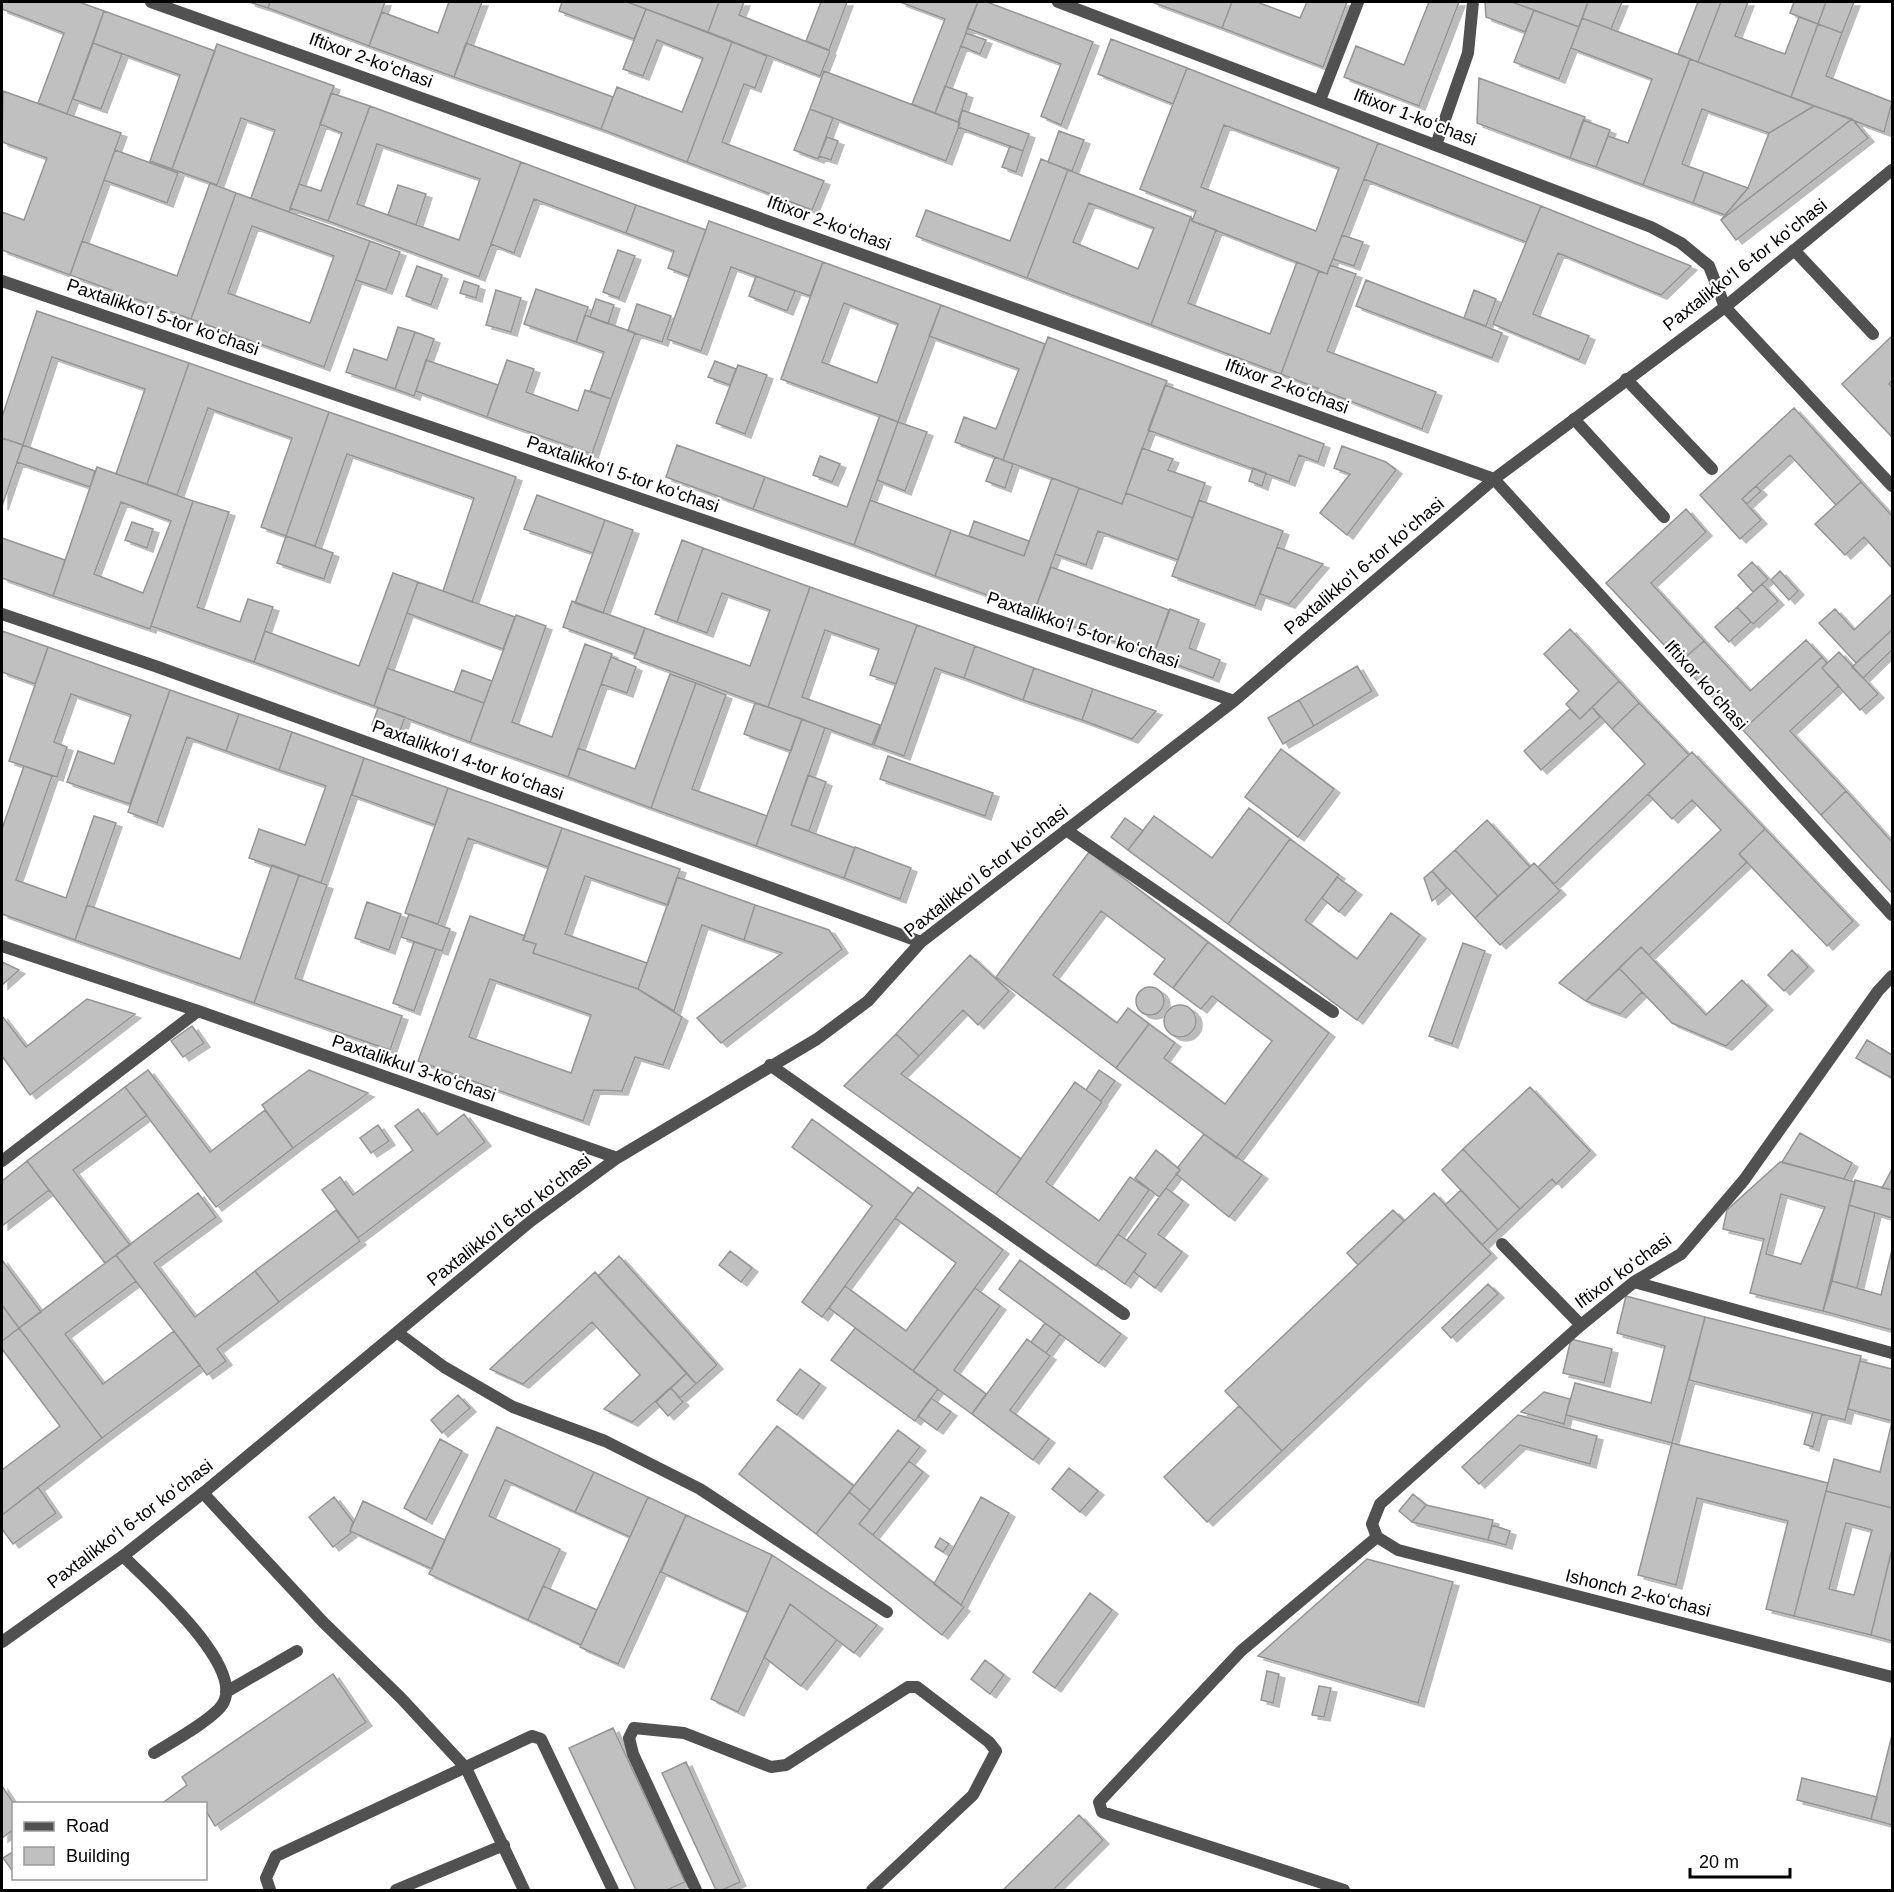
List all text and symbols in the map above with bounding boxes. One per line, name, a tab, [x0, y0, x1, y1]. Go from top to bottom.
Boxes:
street label: Iftixor 2-koʻchasi	[306, 28, 436, 92]
street label: Iftixor 1-koʻchasi	[1351, 84, 1479, 150]
street label: Iftixor 2-koʻchasi	[764, 191, 894, 255]
street label: Paxtalikkoʻl 6-tor koʻchasi	[1659, 195, 1831, 335]
street label: Paxtalikkoʻl 5-tor koʻchasi	[64, 275, 262, 359]
street label: Iftixor 2-koʻchasi	[1222, 354, 1352, 418]
street label: Paxtalikkoʻl 5-tor koʻchasi	[524, 432, 722, 516]
street label: Paxtalikkoʻl 6-tor koʻchasi	[1280, 493, 1448, 639]
street label: Paxtalikkoʻl 5-tor koʻchasi	[984, 588, 1182, 672]
street label: Iftixor koʻchasi	[1660, 636, 1752, 734]
street label: Paxtalikkoʻl 4-tor koʻchasi	[370, 716, 566, 804]
street label: Paxtalikkoʻl 6-tor koʻchasi	[900, 801, 1072, 941]
street label: Paxtalikkul 3-koʻchasi	[329, 1031, 499, 1105]
street label: Paxtalikkoʻl 6-tor koʻchasi	[423, 1150, 595, 1290]
street label: Iftixor koʻchasi	[1571, 1229, 1675, 1313]
street label: Paxtalikkoʻl 6-tor koʻchasi	[43, 1455, 217, 1593]
street label: Ishonch 2-koʻchasi	[1563, 1565, 1713, 1621]
legend	[12, 1802, 207, 1880]
text: Road	[66, 1816, 109, 1836]
scale bar	[1690, 1841, 1790, 1879]
text: Building	[66, 1846, 130, 1866]
text: 20 m	[1699, 1852, 1739, 1872]

